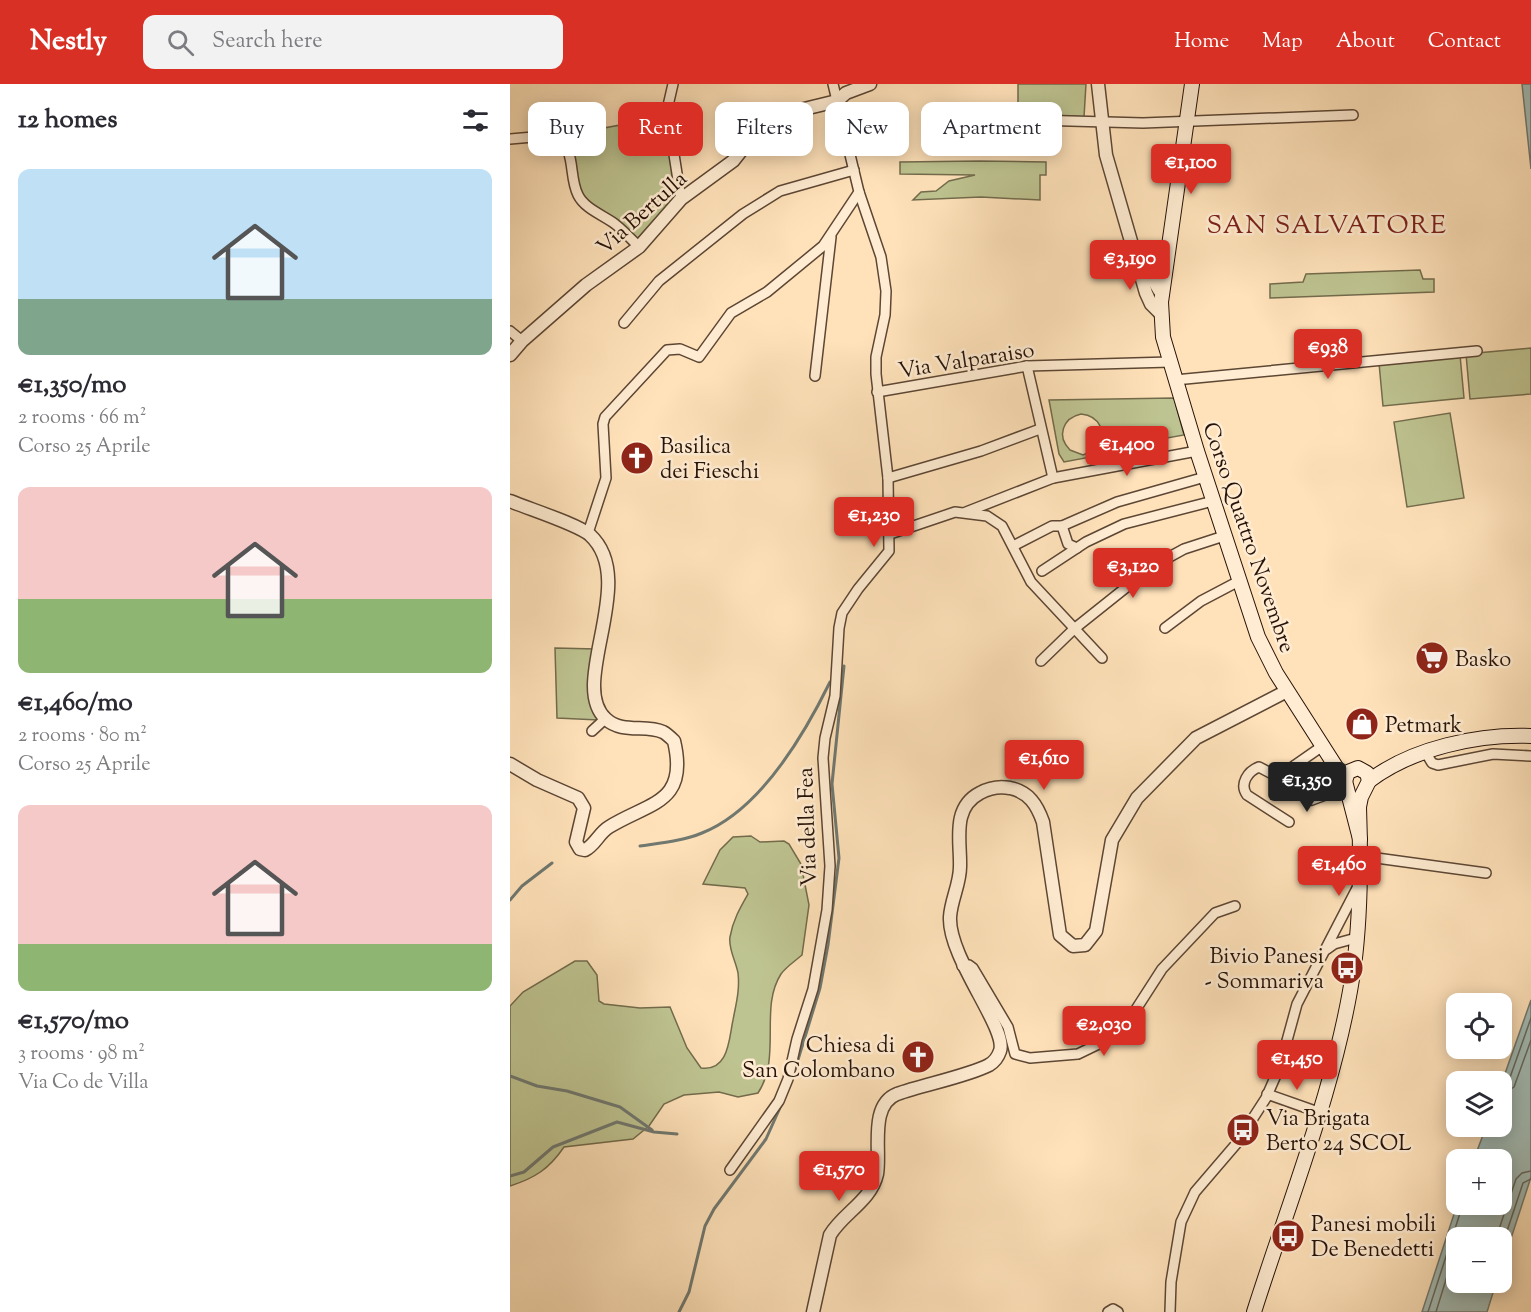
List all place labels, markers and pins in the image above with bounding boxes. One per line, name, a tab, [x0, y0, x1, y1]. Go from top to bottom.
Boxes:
pin: €1,100	[1142, 144, 1240, 195]
pin: €3,190	[1081, 240, 1179, 291]
pin: €938	[1292, 329, 1364, 380]
pin: €1,400	[1078, 426, 1176, 477]
place label: Basilica dei Fieschi	[660, 432, 759, 489]
church icon: Basilica dei Fieschi	[619, 440, 655, 476]
pin: €1,230	[825, 497, 923, 548]
pin: €3,120	[1084, 548, 1182, 599]
supermarket icon: Basko	[1414, 640, 1450, 676]
place label: Basko	[1455, 645, 1511, 677]
shop icon: Petmark	[1344, 706, 1380, 742]
place label: Petmark	[1385, 711, 1462, 743]
pin: €1,610	[995, 740, 1093, 791]
pin: €1,350	[1258, 762, 1356, 813]
pin: €1,460	[1290, 846, 1388, 897]
place label: Bivio Panesi - Sommariva	[1204, 942, 1324, 999]
bus stop icon: Bivio Panesi - Sommariva	[1329, 950, 1365, 986]
pin: €2,030	[1055, 1006, 1153, 1057]
place label: Chiesa di San Colombano	[742, 1031, 895, 1088]
church icon: Chiesa di San Colombano	[900, 1039, 936, 1075]
pin: €1,450	[1248, 1040, 1346, 1091]
place label: Via Brigata Berto 24 SCOL	[1266, 1104, 1412, 1161]
bus stop icon: Via Brigata Berto 24 SCOL	[1225, 1112, 1261, 1148]
pin: €1,570	[790, 1151, 888, 1202]
place label: Panesi mobili De Benedetti	[1311, 1210, 1436, 1267]
bus stop icon: Panesi mobili De Benedetti	[1270, 1218, 1306, 1254]

